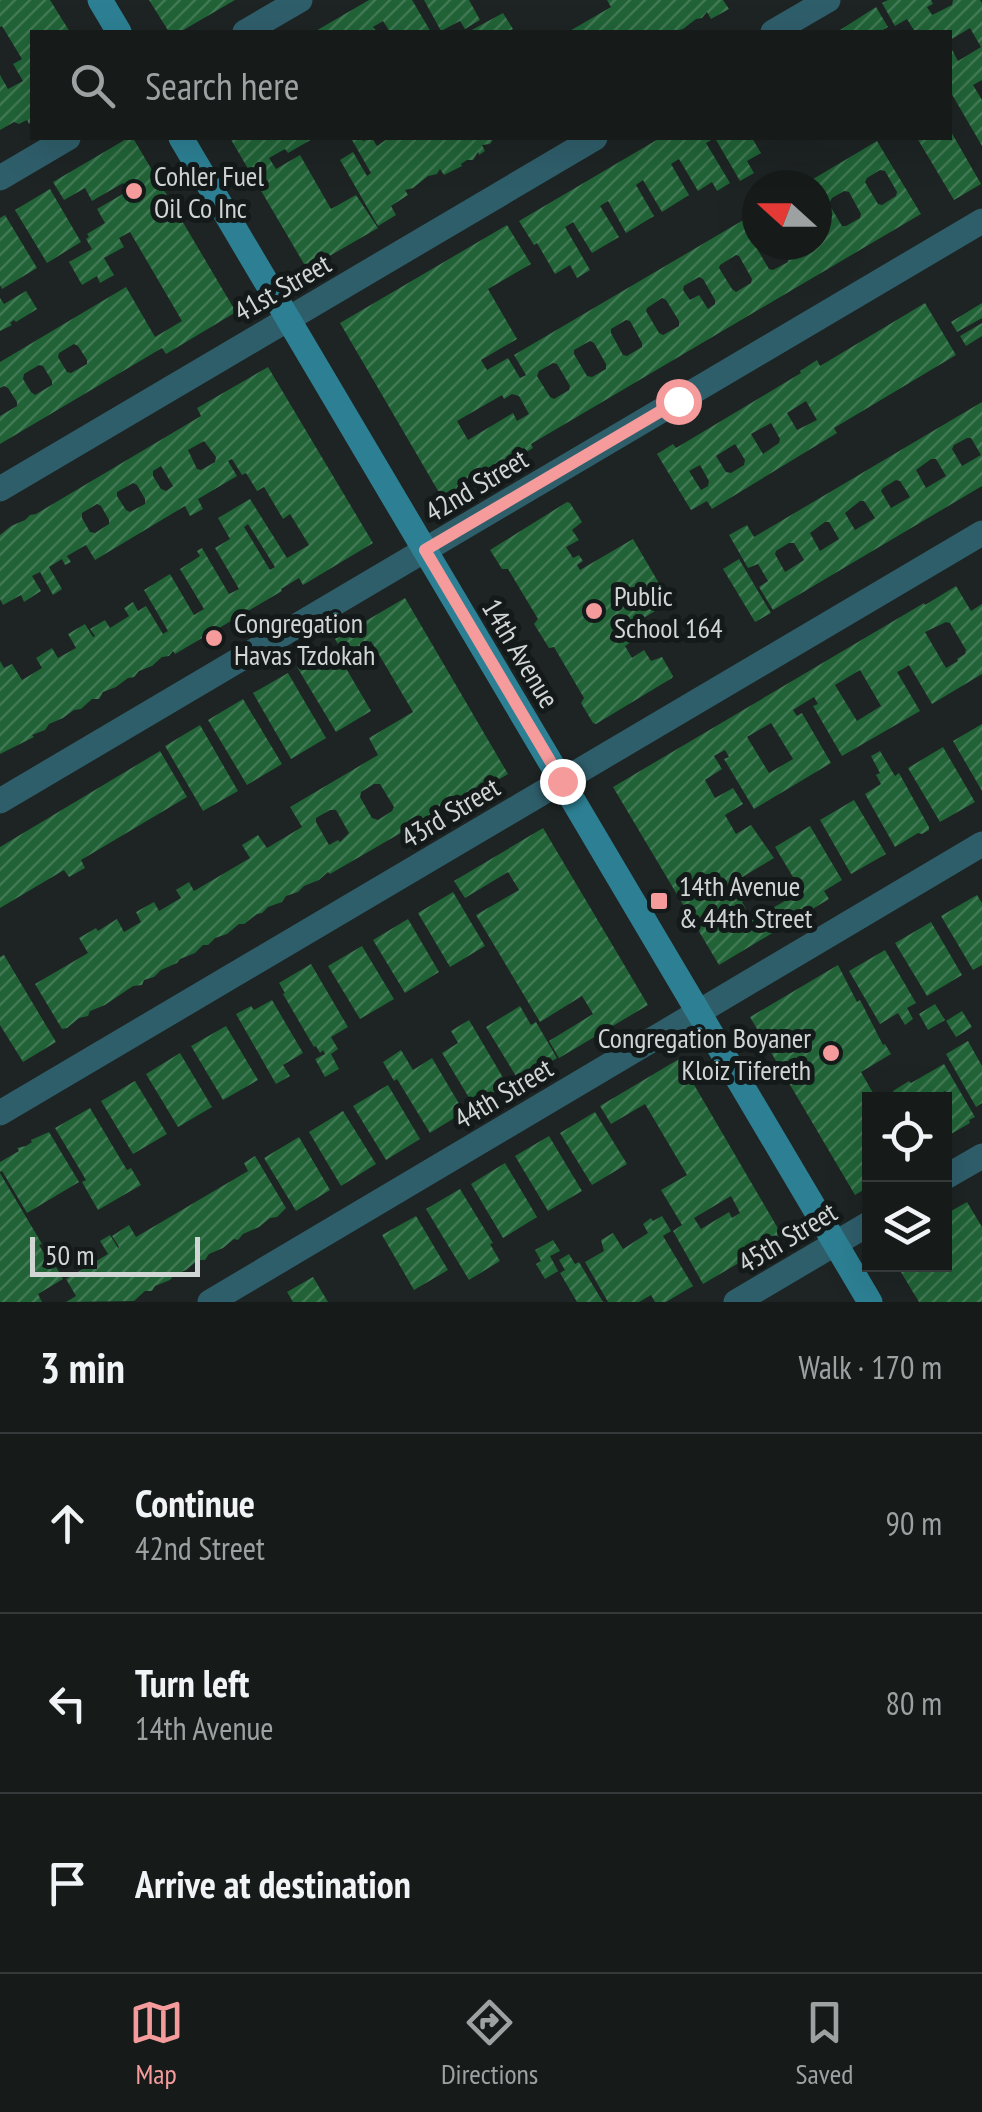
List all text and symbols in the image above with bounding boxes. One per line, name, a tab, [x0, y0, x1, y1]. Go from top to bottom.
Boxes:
search box	[30, 30, 952, 140]
icon: search	[65, 58, 120, 113]
text: Search here	[145, 61, 299, 110]
place label: Cohler Fuel Oil Co Inc	[154, 157, 264, 226]
north arrow	[742, 170, 832, 260]
marker: Cohler Fuel Oil Co Inc	[123, 180, 145, 202]
street label: 41st Street	[227, 244, 338, 330]
route start	[656, 379, 702, 425]
street label: 42nd Street	[418, 440, 534, 530]
place label: Public School 164	[614, 577, 723, 646]
street label: 14th Avenue	[474, 592, 568, 714]
marker: Public School 164	[583, 600, 605, 622]
place label: Congregation Havas Tzdokah	[234, 604, 375, 673]
marker: Congregation Havas Tzdokah	[203, 627, 225, 649]
route end	[540, 759, 586, 805]
street label: 43rd Street	[394, 768, 506, 856]
place label: 14th Avenue & 44th Street	[679, 867, 813, 936]
marker: 14th Avenue & 44th Street	[648, 890, 670, 912]
place label: Congregation Boyaner Kloiz Tifereth	[598, 1019, 811, 1088]
marker: Congregation Boyaner Kloiz Tifereth	[820, 1042, 842, 1064]
street label: 44th Street	[447, 1049, 560, 1137]
map controls	[862, 1092, 952, 1272]
button: locate	[862, 1092, 952, 1182]
button: layers	[862, 1182, 952, 1272]
street label: 45th Street	[731, 1193, 844, 1281]
scale bar	[30, 1232, 200, 1276]
text: 50 m	[45, 1236, 94, 1273]
text: 3 min	[40, 1340, 125, 1395]
text: Walk · 170 m	[798, 1346, 942, 1388]
text: Continue	[135, 1478, 255, 1527]
icon: ahead	[40, 1496, 95, 1551]
text: 90 m	[886, 1502, 942, 1544]
text: 42nd Street	[135, 1527, 265, 1569]
text: Turn left	[135, 1658, 249, 1707]
icon: left	[40, 1676, 95, 1731]
text: 80 m	[886, 1682, 942, 1724]
text: 14th Avenue	[135, 1707, 274, 1749]
icon: arrive	[40, 1856, 95, 1911]
text: Arrive at destination	[135, 1859, 411, 1908]
tab: Map	[129, 1995, 184, 2092]
tab: Directions	[441, 1995, 538, 2092]
tab: Saved	[796, 1995, 853, 2092]

